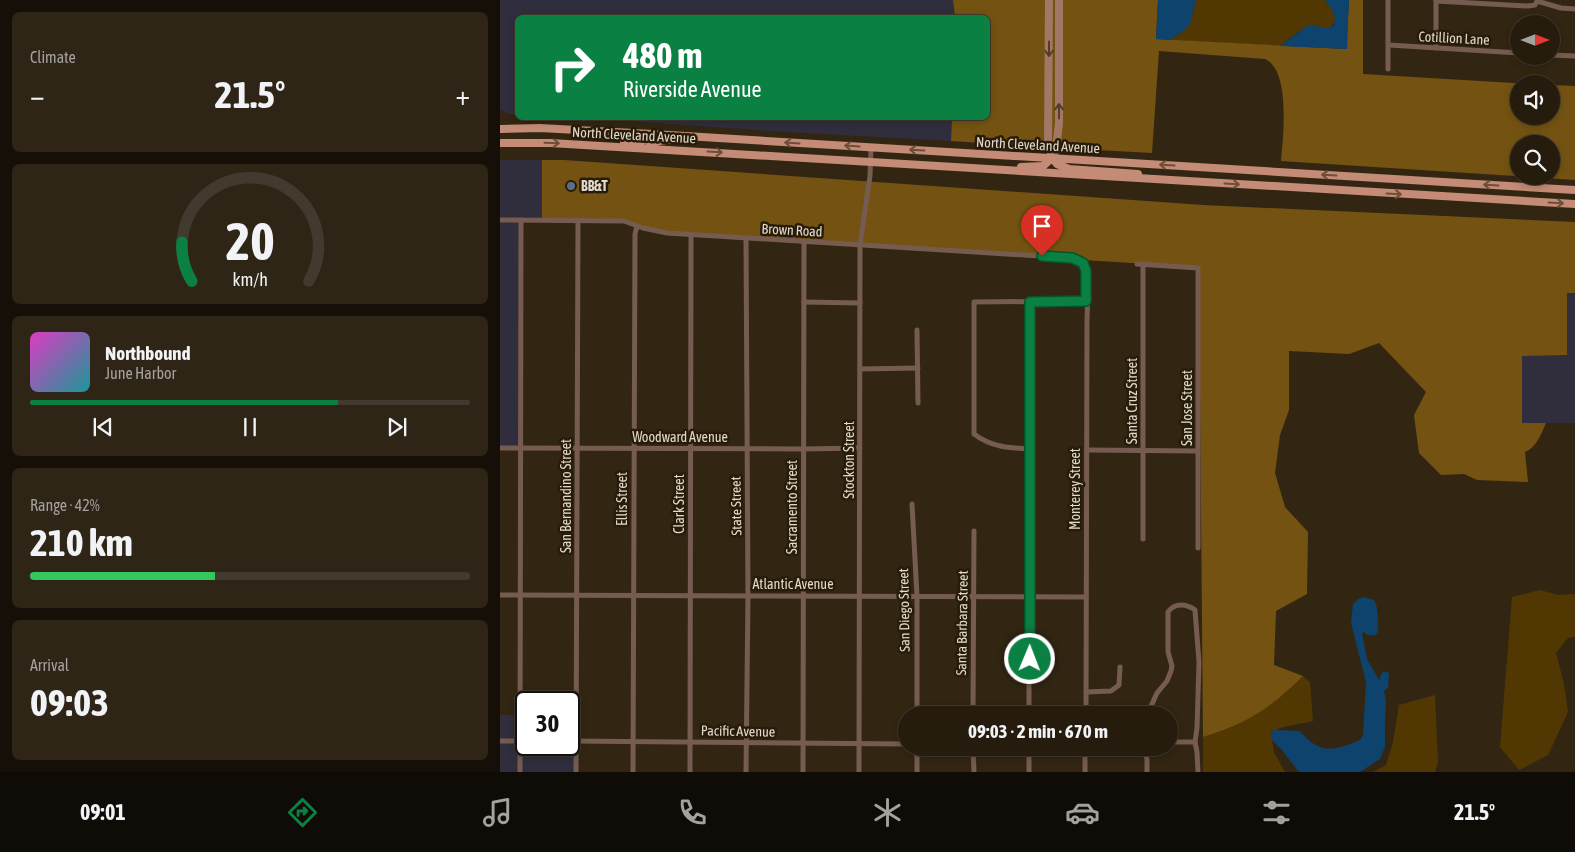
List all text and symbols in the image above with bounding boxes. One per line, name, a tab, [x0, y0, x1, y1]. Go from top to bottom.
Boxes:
north arrow	[1510, 15, 1560, 65]
map controls	[1510, 15, 1560, 185]
street label: Cotillion Lane	[1418, 28, 1490, 48]
icon: right	[540, 35, 605, 100]
text: 480 m	[623, 35, 702, 75]
one-way arrow	[1044, 40, 1054, 56]
text: Climate	[30, 48, 76, 66]
text: 21.5°	[215, 73, 285, 116]
button: sound	[1510, 75, 1560, 125]
text: Riverside Avenue	[623, 76, 762, 102]
text: −	[30, 79, 45, 111]
text: +	[455, 79, 470, 111]
one-way arrow	[1054, 103, 1064, 120]
street label: North Cleveland Avenue	[572, 124, 696, 146]
street label: North Cleveland Avenue	[976, 134, 1100, 156]
button: search	[1510, 135, 1560, 185]
one-way arrow	[544, 138, 560, 148]
one-way arrow	[785, 138, 801, 147]
one-way arrow	[844, 142, 860, 151]
one-way arrow	[909, 146, 925, 155]
one-way arrow	[706, 148, 722, 157]
one-way arrow	[1159, 161, 1175, 170]
one-way arrow	[1321, 171, 1337, 180]
place label: BB&T	[581, 178, 609, 194]
one-way arrow	[1224, 179, 1240, 189]
marker: BB&T	[565, 180, 577, 192]
one-way arrow	[1484, 181, 1500, 190]
one-way arrow	[1386, 189, 1402, 198]
one-way arrow	[1548, 199, 1564, 208]
pin	[1021, 205, 1063, 256]
text: 20	[226, 211, 274, 271]
icon: arrive	[1028, 212, 1056, 240]
street label: Brown Road	[761, 220, 823, 240]
text: km/h	[232, 269, 268, 290]
text: Northbound	[105, 342, 191, 364]
street label: Santa Cruz Street	[1124, 358, 1140, 444]
text: June Harbor	[105, 364, 176, 382]
street label: San Jose Street	[1179, 370, 1195, 446]
icon: previous	[89, 413, 117, 441]
icon: pause	[236, 413, 264, 441]
icon: next	[383, 413, 411, 441]
street label: Stockton Street	[841, 421, 857, 499]
street label: Woodward Avenue	[632, 429, 728, 445]
street label: San Bernandino Street	[558, 439, 574, 553]
street label: Monterey Street	[1067, 448, 1083, 530]
street label: Sacramento Street	[784, 460, 800, 554]
street label: Ellis Street	[614, 472, 630, 526]
street label: Clark Street	[671, 474, 687, 534]
street label: State Street	[727, 476, 745, 536]
text: Range · 42%	[30, 496, 100, 514]
text: 210 km	[30, 521, 133, 564]
street label: San Diego Street	[895, 568, 913, 652]
street label: Santa Barbara Street	[953, 570, 971, 676]
street label: Atlantic Avenue	[752, 576, 834, 592]
position arrow	[1003, 632, 1055, 684]
text: Arrival	[30, 656, 69, 674]
text: 09:03	[30, 681, 109, 724]
speed limit sign: 30	[515, 691, 580, 756]
text: 09:03 · 2 min · 670 m	[968, 720, 1108, 742]
street label: Pacific Avenue	[701, 722, 775, 740]
icon: directions	[285, 795, 320, 830]
icon: music	[480, 795, 515, 830]
icon: phone	[675, 795, 710, 830]
icon: climate	[870, 795, 905, 830]
icon: car	[1065, 795, 1100, 830]
icon: filters	[1259, 795, 1294, 830]
text: 09:01	[80, 799, 126, 825]
text: 21.5°	[1454, 799, 1495, 825]

